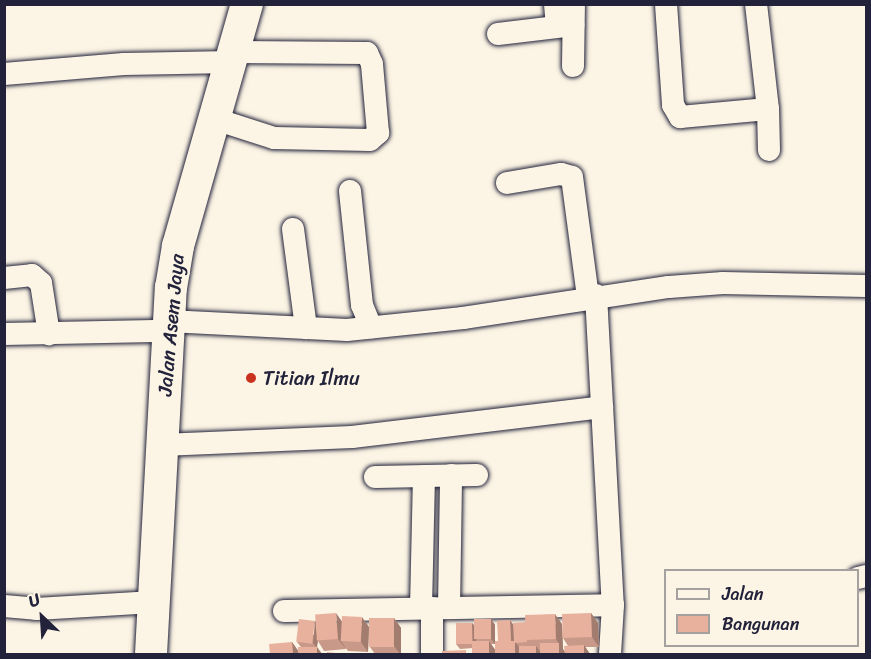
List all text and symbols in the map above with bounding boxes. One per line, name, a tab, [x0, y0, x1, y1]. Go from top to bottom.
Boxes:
street label: Jalan Asem Jaya	[153, 252, 189, 398]
place label: Titian Ilmu	[263, 366, 360, 390]
marker: Titian Ilmu	[244, 371, 258, 385]
legend	[664, 569, 859, 647]
text: Jalan	[722, 578, 763, 610]
text: U	[23, 585, 45, 616]
north arrow	[12, 587, 72, 647]
text: Bangunan	[722, 608, 799, 640]

